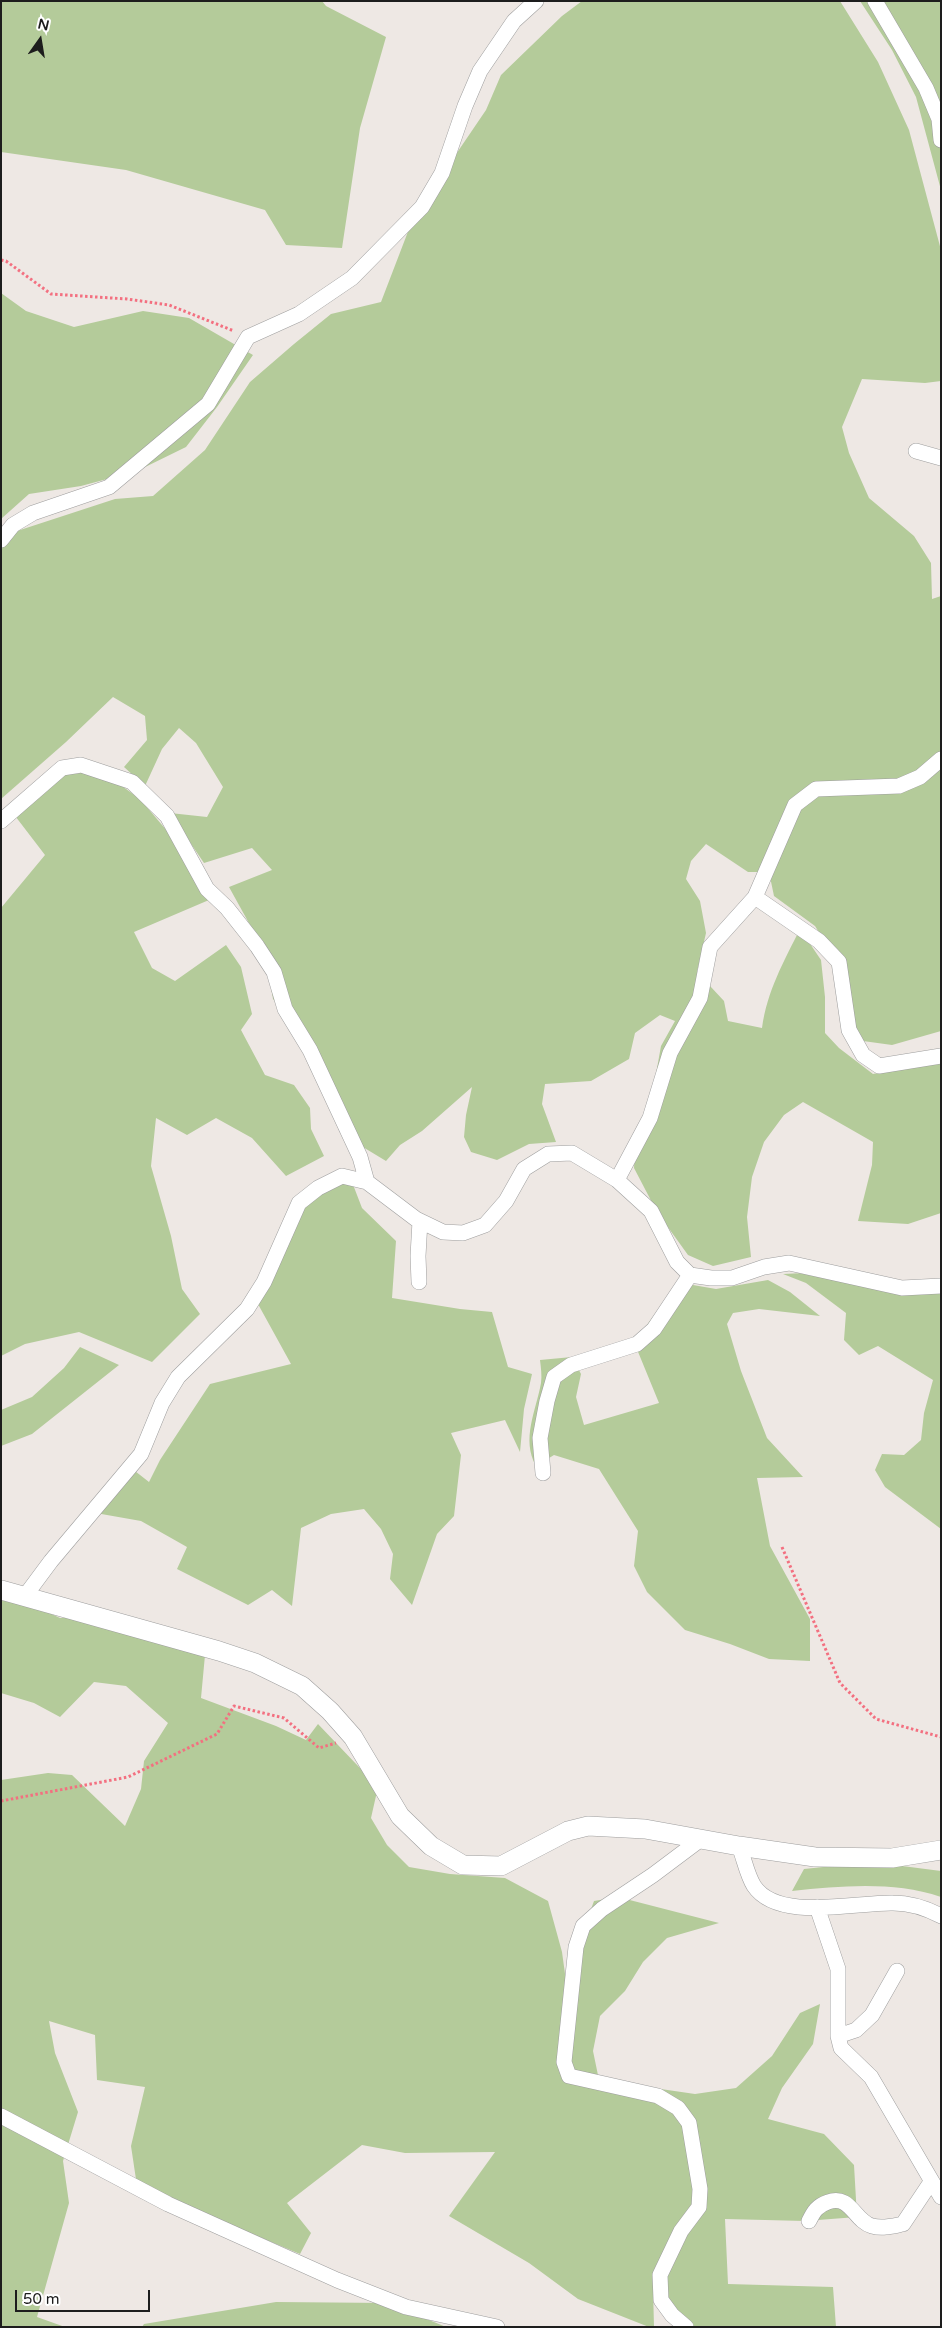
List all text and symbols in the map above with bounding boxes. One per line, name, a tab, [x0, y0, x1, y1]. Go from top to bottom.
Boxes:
north arrow	[15, 15, 65, 65]
text: N	[36, 15, 51, 34]
scale bar	[18, 2280, 152, 2312]
text: 50 m	[23, 2290, 60, 2308]

